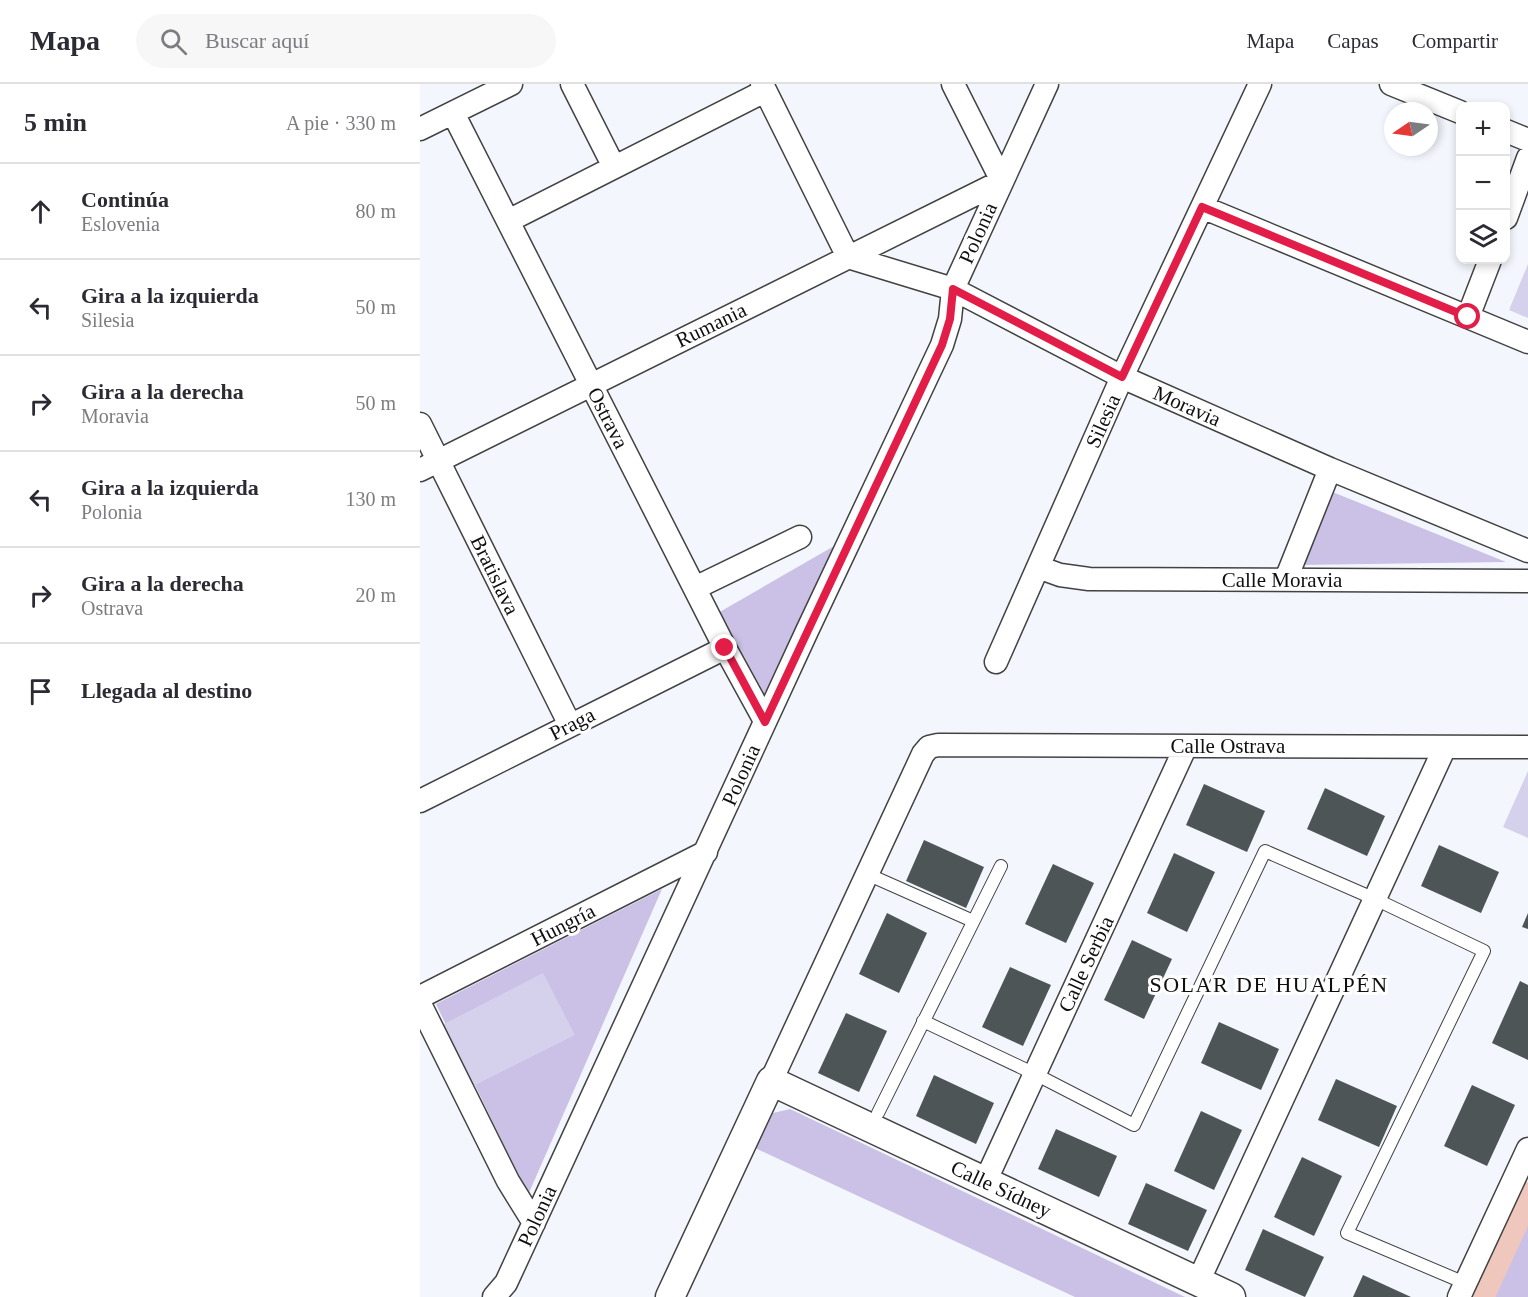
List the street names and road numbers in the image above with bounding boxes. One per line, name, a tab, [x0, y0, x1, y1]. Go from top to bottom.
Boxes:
street label: Polonia	[954, 198, 1002, 267]
street label: Rumania	[672, 297, 751, 352]
street label: Moravia	[1150, 381, 1225, 432]
street label: Ostrava	[582, 383, 634, 453]
street label: Silesia	[1081, 390, 1126, 451]
street label: Bratislava	[466, 531, 525, 619]
street label: Calle Moravia	[1222, 568, 1343, 592]
street label: Praga	[545, 702, 599, 746]
street label: Calle Ostrava	[1171, 734, 1286, 758]
street label: Polonia	[717, 740, 765, 809]
street label: Hungría	[527, 898, 600, 951]
street label: Calle Serbia	[1053, 912, 1119, 1016]
street label: Calle Sídney	[947, 1155, 1055, 1223]
street label: Polonia	[513, 1181, 562, 1250]

